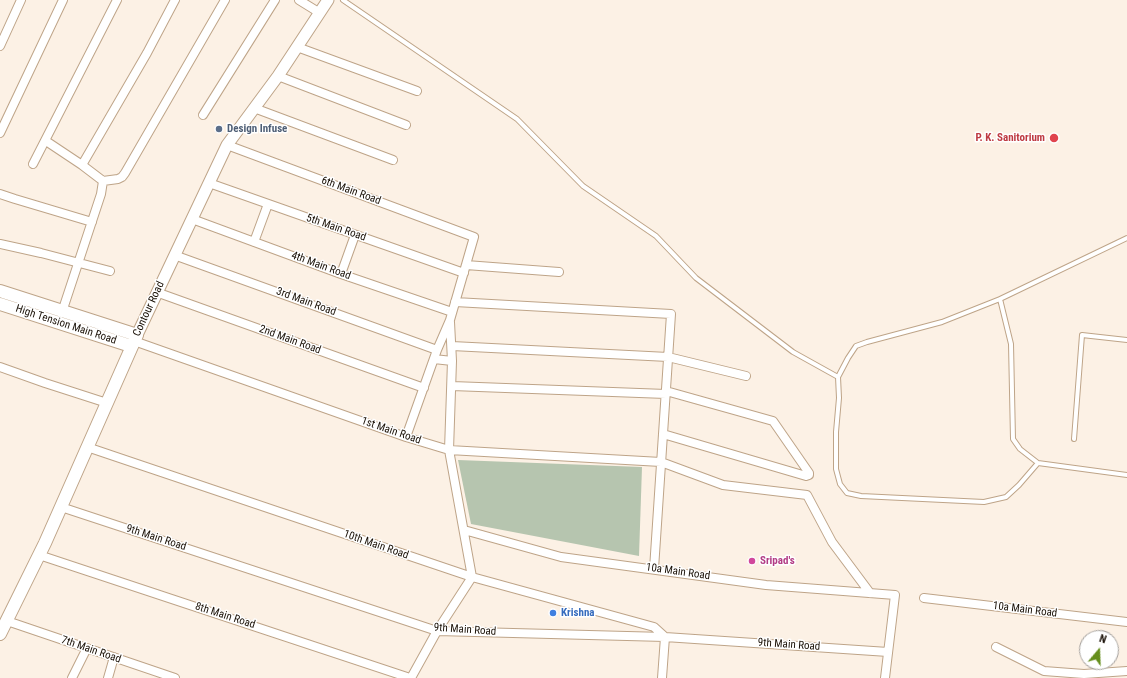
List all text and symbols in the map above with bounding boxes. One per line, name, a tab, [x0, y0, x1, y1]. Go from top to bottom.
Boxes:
place label: Design Infuse	[227, 122, 287, 136]
marker: Design Infuse	[214, 124, 224, 134]
place label: P. K. Sanitorium	[975, 131, 1045, 145]
marker: P. K. Sanitorium	[1048, 132, 1060, 144]
street label: 6th Main Road	[319, 174, 383, 208]
street label: 5th Main Road	[304, 212, 368, 244]
street label: 4th Main Road	[289, 249, 353, 283]
street label: Contour Road	[131, 279, 167, 339]
street label: 3rd Main Road	[274, 285, 338, 319]
street label: High Tension Main Road	[14, 302, 118, 348]
street label: 2nd Main Road	[257, 323, 323, 357]
street label: 1st Main Road	[359, 415, 423, 447]
street label: 9th Main Road	[124, 522, 188, 554]
street label: 10th Main Road	[342, 528, 410, 562]
place label: Sripad's	[760, 554, 795, 568]
marker: Sripad's	[747, 556, 757, 566]
street label: 10a Main Road	[645, 561, 711, 583]
street label: 8th Main Road	[193, 600, 257, 632]
street label: 10a Main Road	[992, 600, 1058, 620]
place label: Krishna	[561, 606, 595, 620]
marker: Krishna	[548, 608, 558, 618]
street label: 9th Main Road	[433, 621, 497, 639]
north arrow	[1079, 630, 1119, 670]
text: N	[1097, 632, 1108, 646]
street label: 7th Main Road	[59, 634, 123, 666]
street label: 9th Main Road	[757, 636, 821, 654]

